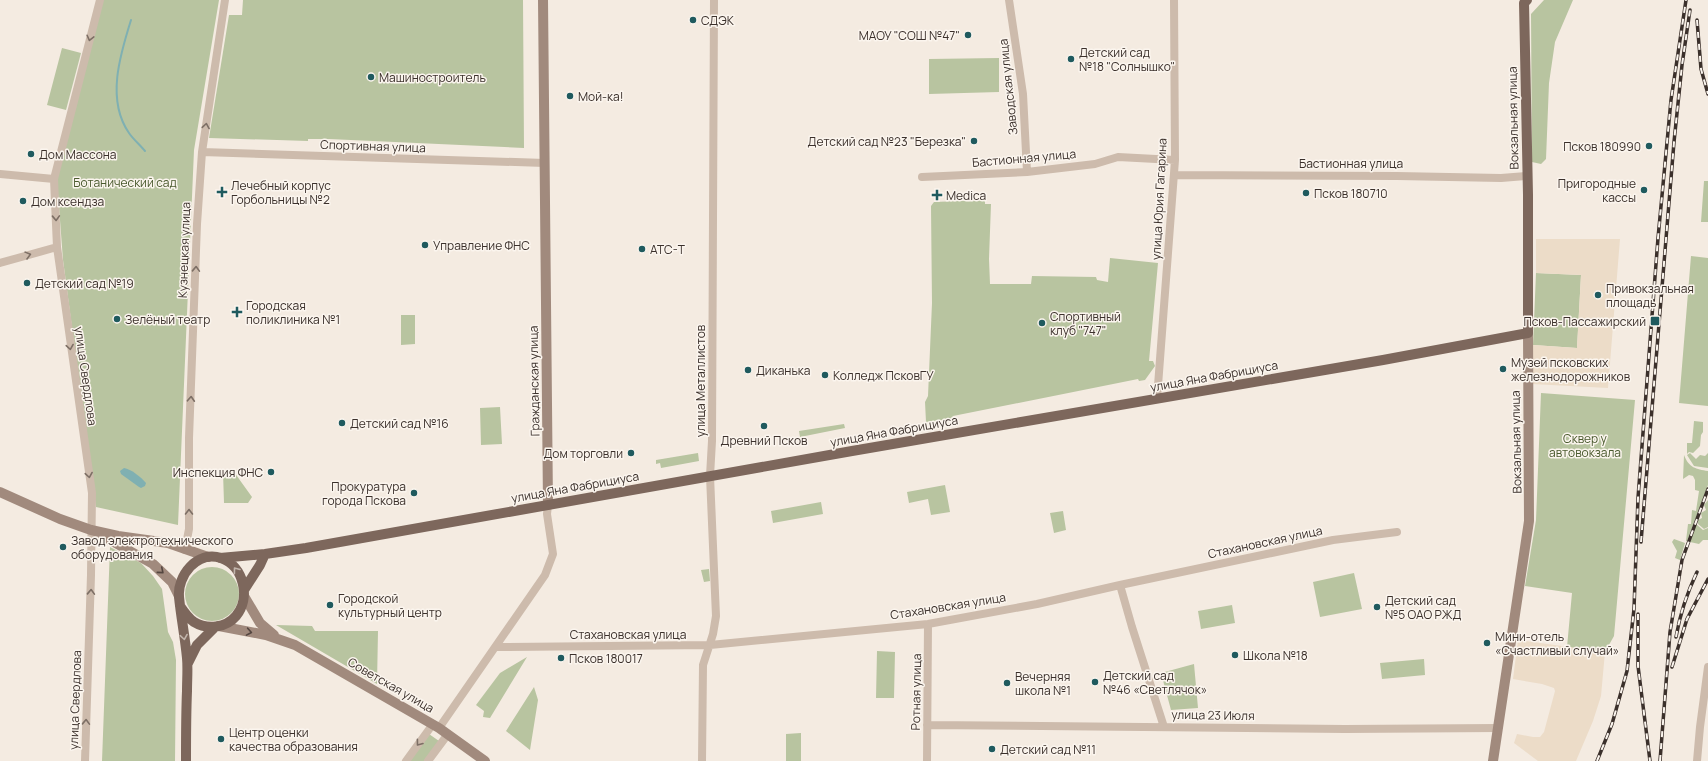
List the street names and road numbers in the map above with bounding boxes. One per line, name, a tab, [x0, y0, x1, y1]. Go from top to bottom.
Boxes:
street label: Заводская улица	[994, 38, 1022, 136]
street label: Вокзальная улица	[1504, 66, 1522, 170]
street label: Спортивная улица	[320, 136, 426, 156]
street label: улица Юрия Гагарина	[1147, 138, 1171, 260]
street label: Бастионная улица	[971, 145, 1077, 171]
street label: Бастионная улица	[1299, 155, 1403, 172]
street label: Кузнецкая улица	[174, 202, 194, 298]
street label: улица Металлистов	[692, 324, 709, 437]
street label: улица Свердлова	[71, 325, 101, 427]
street label: Гражданская улица	[525, 325, 543, 437]
street label: улица Яна Фабрициуса	[1149, 356, 1279, 396]
street label: Вокзальная улица	[1507, 390, 1525, 494]
street label: улица Яна Фабрициуса	[829, 411, 959, 451]
street label: улица Яна Фабрициуса	[510, 467, 640, 507]
street label: Стахановская улица	[1206, 522, 1324, 562]
street label: Стахановская улица	[889, 588, 1007, 624]
street label: Стахановская улица	[570, 626, 686, 643]
street label: улица Свердлова	[65, 650, 85, 750]
street label: Советская улица	[345, 653, 437, 717]
street label: Ротная улица	[907, 653, 925, 731]
street label: улица 23 Июля	[1171, 706, 1255, 724]

